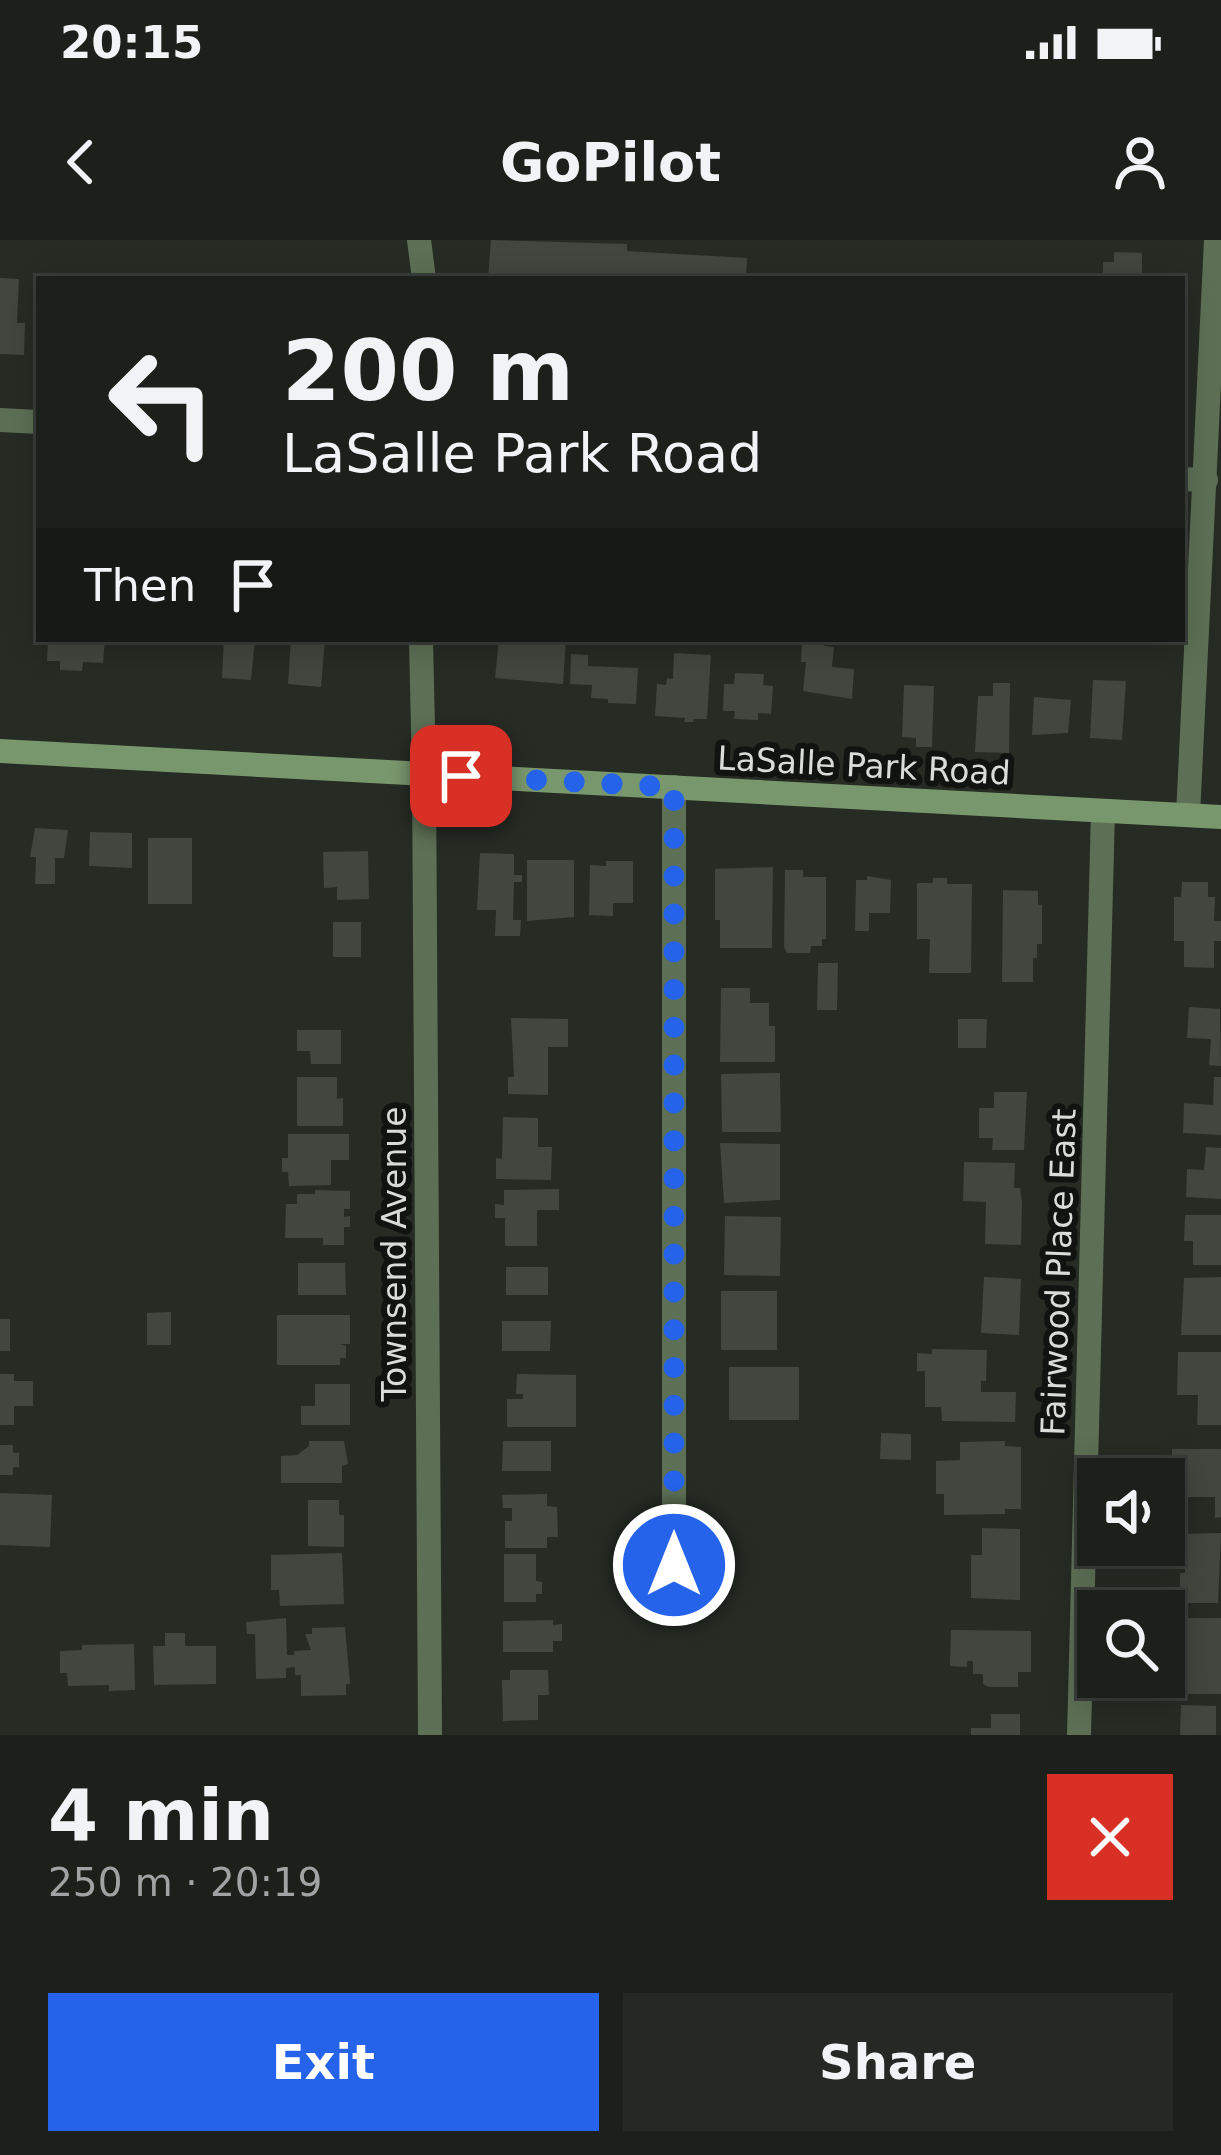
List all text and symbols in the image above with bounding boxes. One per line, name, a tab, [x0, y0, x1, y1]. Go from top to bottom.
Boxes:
text: 20:15	[60, 16, 203, 69]
icon: back	[48, 129, 114, 195]
icon: person	[1107, 129, 1173, 195]
text: GoPilot	[500, 131, 721, 194]
text: 200 m	[282, 322, 574, 420]
icon: left	[84, 324, 240, 480]
text: LaSalle Park Road	[282, 422, 762, 485]
icon: arrive	[220, 552, 286, 618]
text: Then	[84, 559, 196, 612]
pin	[410, 725, 512, 827]
street label: LaSalle Park Road	[716, 738, 1012, 793]
icon: arrive	[428, 743, 494, 809]
street label: Townsend Avenue	[375, 1106, 414, 1403]
street label: Fairwood Place East	[1033, 1108, 1084, 1436]
map controls	[1077, 1458, 1185, 1698]
button: sound	[1077, 1458, 1185, 1566]
position arrow	[611, 1502, 737, 1628]
button: search	[1077, 1590, 1185, 1698]
text: 4 min	[48, 1773, 274, 1857]
button: close	[1047, 1774, 1173, 1900]
text: 250 m · 20:19	[48, 1860, 322, 1905]
button: Exit	[48, 1993, 599, 2131]
button: Share	[623, 1993, 1173, 2131]

